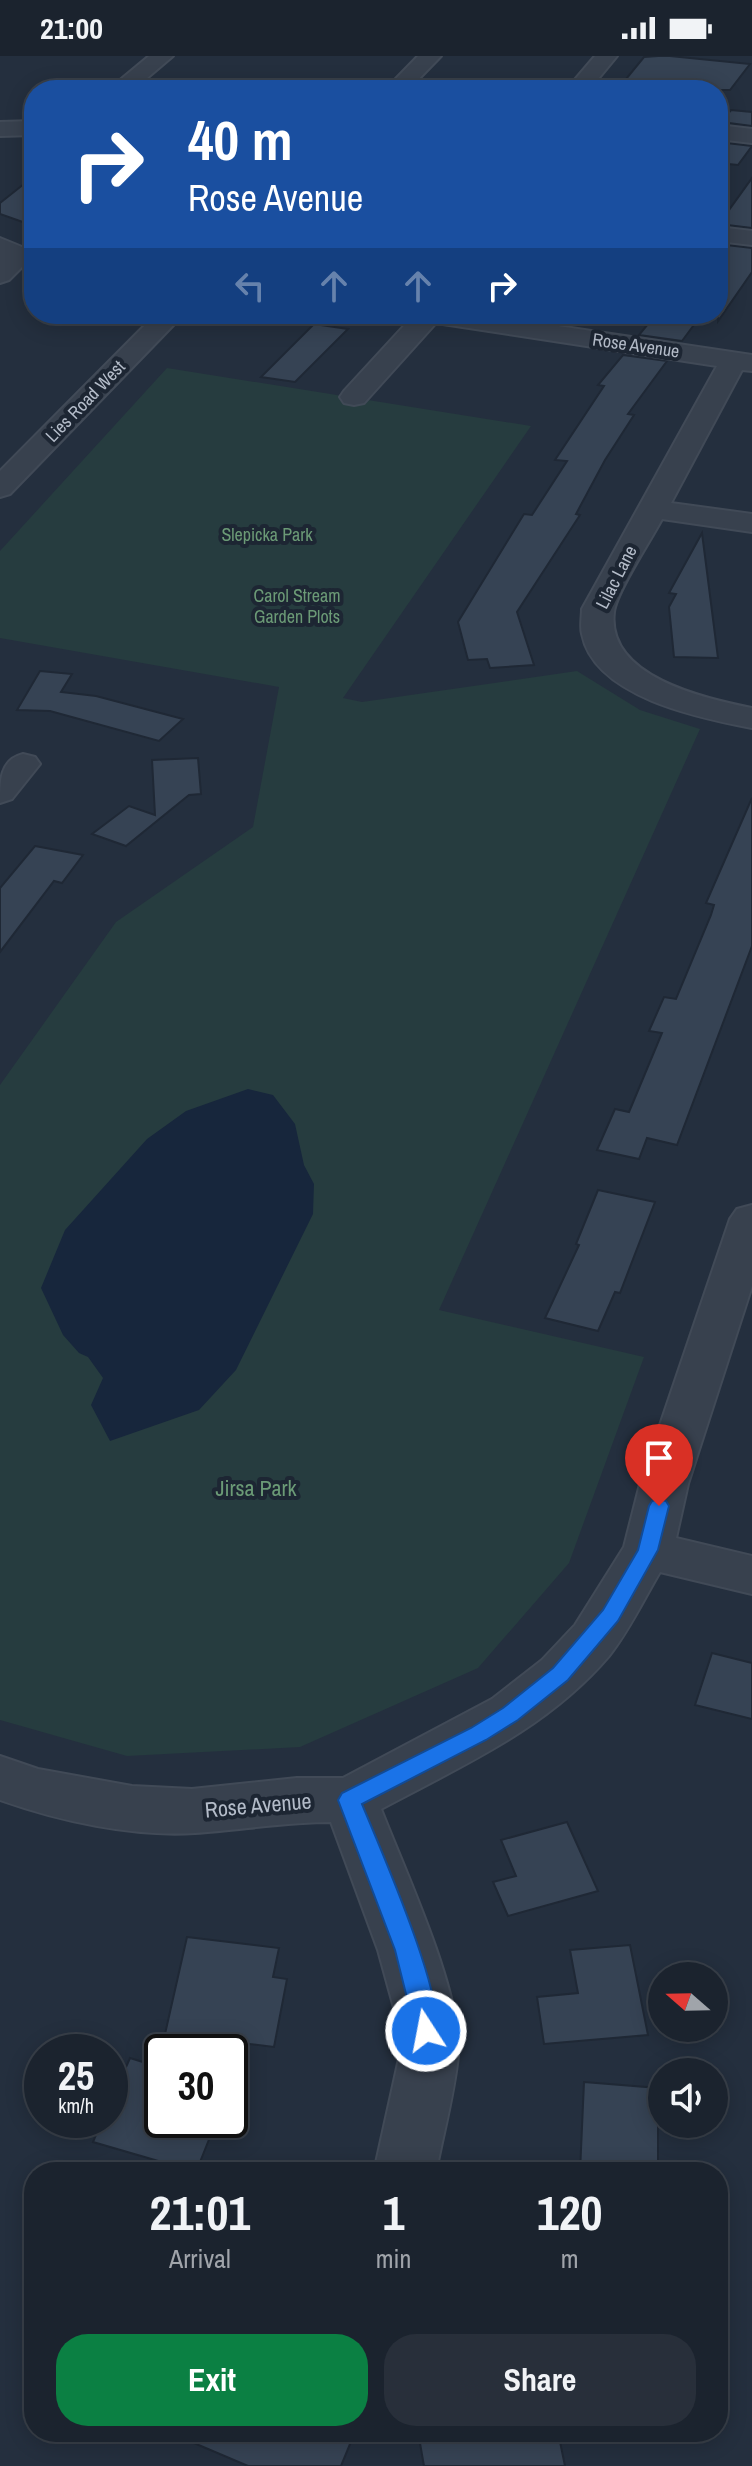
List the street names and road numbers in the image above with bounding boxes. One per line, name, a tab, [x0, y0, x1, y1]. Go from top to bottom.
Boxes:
street label: Rose Avenue	[591, 327, 681, 363]
street label: Lies Road West	[40, 355, 130, 447]
street label: Lilac Lane	[589, 541, 643, 613]
street label: Rose Avenue	[203, 1785, 313, 1825]

